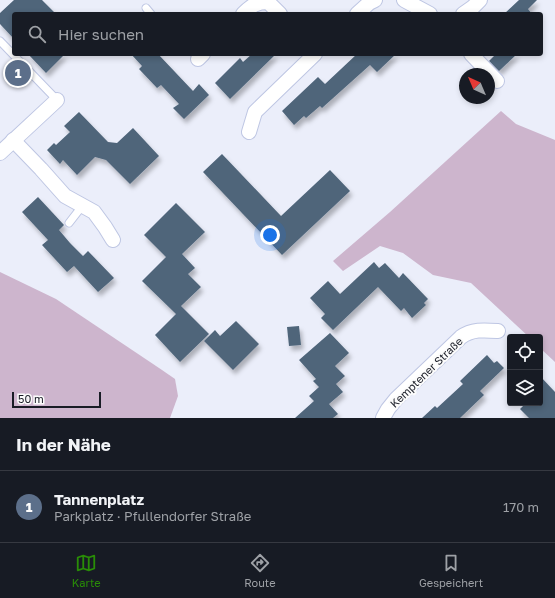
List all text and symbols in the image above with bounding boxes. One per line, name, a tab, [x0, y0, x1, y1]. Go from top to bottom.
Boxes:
search box	[12, 12, 543, 56]
icon: search	[26, 23, 48, 45]
text: Hier suchen	[58, 25, 144, 43]
pin: 1	[5, 58, 31, 88]
north arrow	[459, 68, 495, 104]
your location	[260, 225, 280, 245]
street label: Kemptener Straße	[387, 334, 465, 410]
map controls	[507, 334, 543, 406]
button: locate	[507, 334, 543, 370]
button: layers	[507, 370, 543, 406]
scale bar	[12, 390, 101, 409]
text: 50 m	[18, 392, 44, 405]
text: In der Nähe	[16, 434, 111, 455]
text: Tannenplatz	[54, 490, 144, 508]
text: 1	[26, 499, 32, 515]
text: 170 m	[503, 499, 539, 515]
text: Parkplatz · Pfullendorfer Straße	[54, 508, 251, 524]
tab: Karte	[72, 552, 101, 589]
tab: Route	[244, 552, 276, 589]
tab: Gespeichert	[419, 552, 483, 589]

